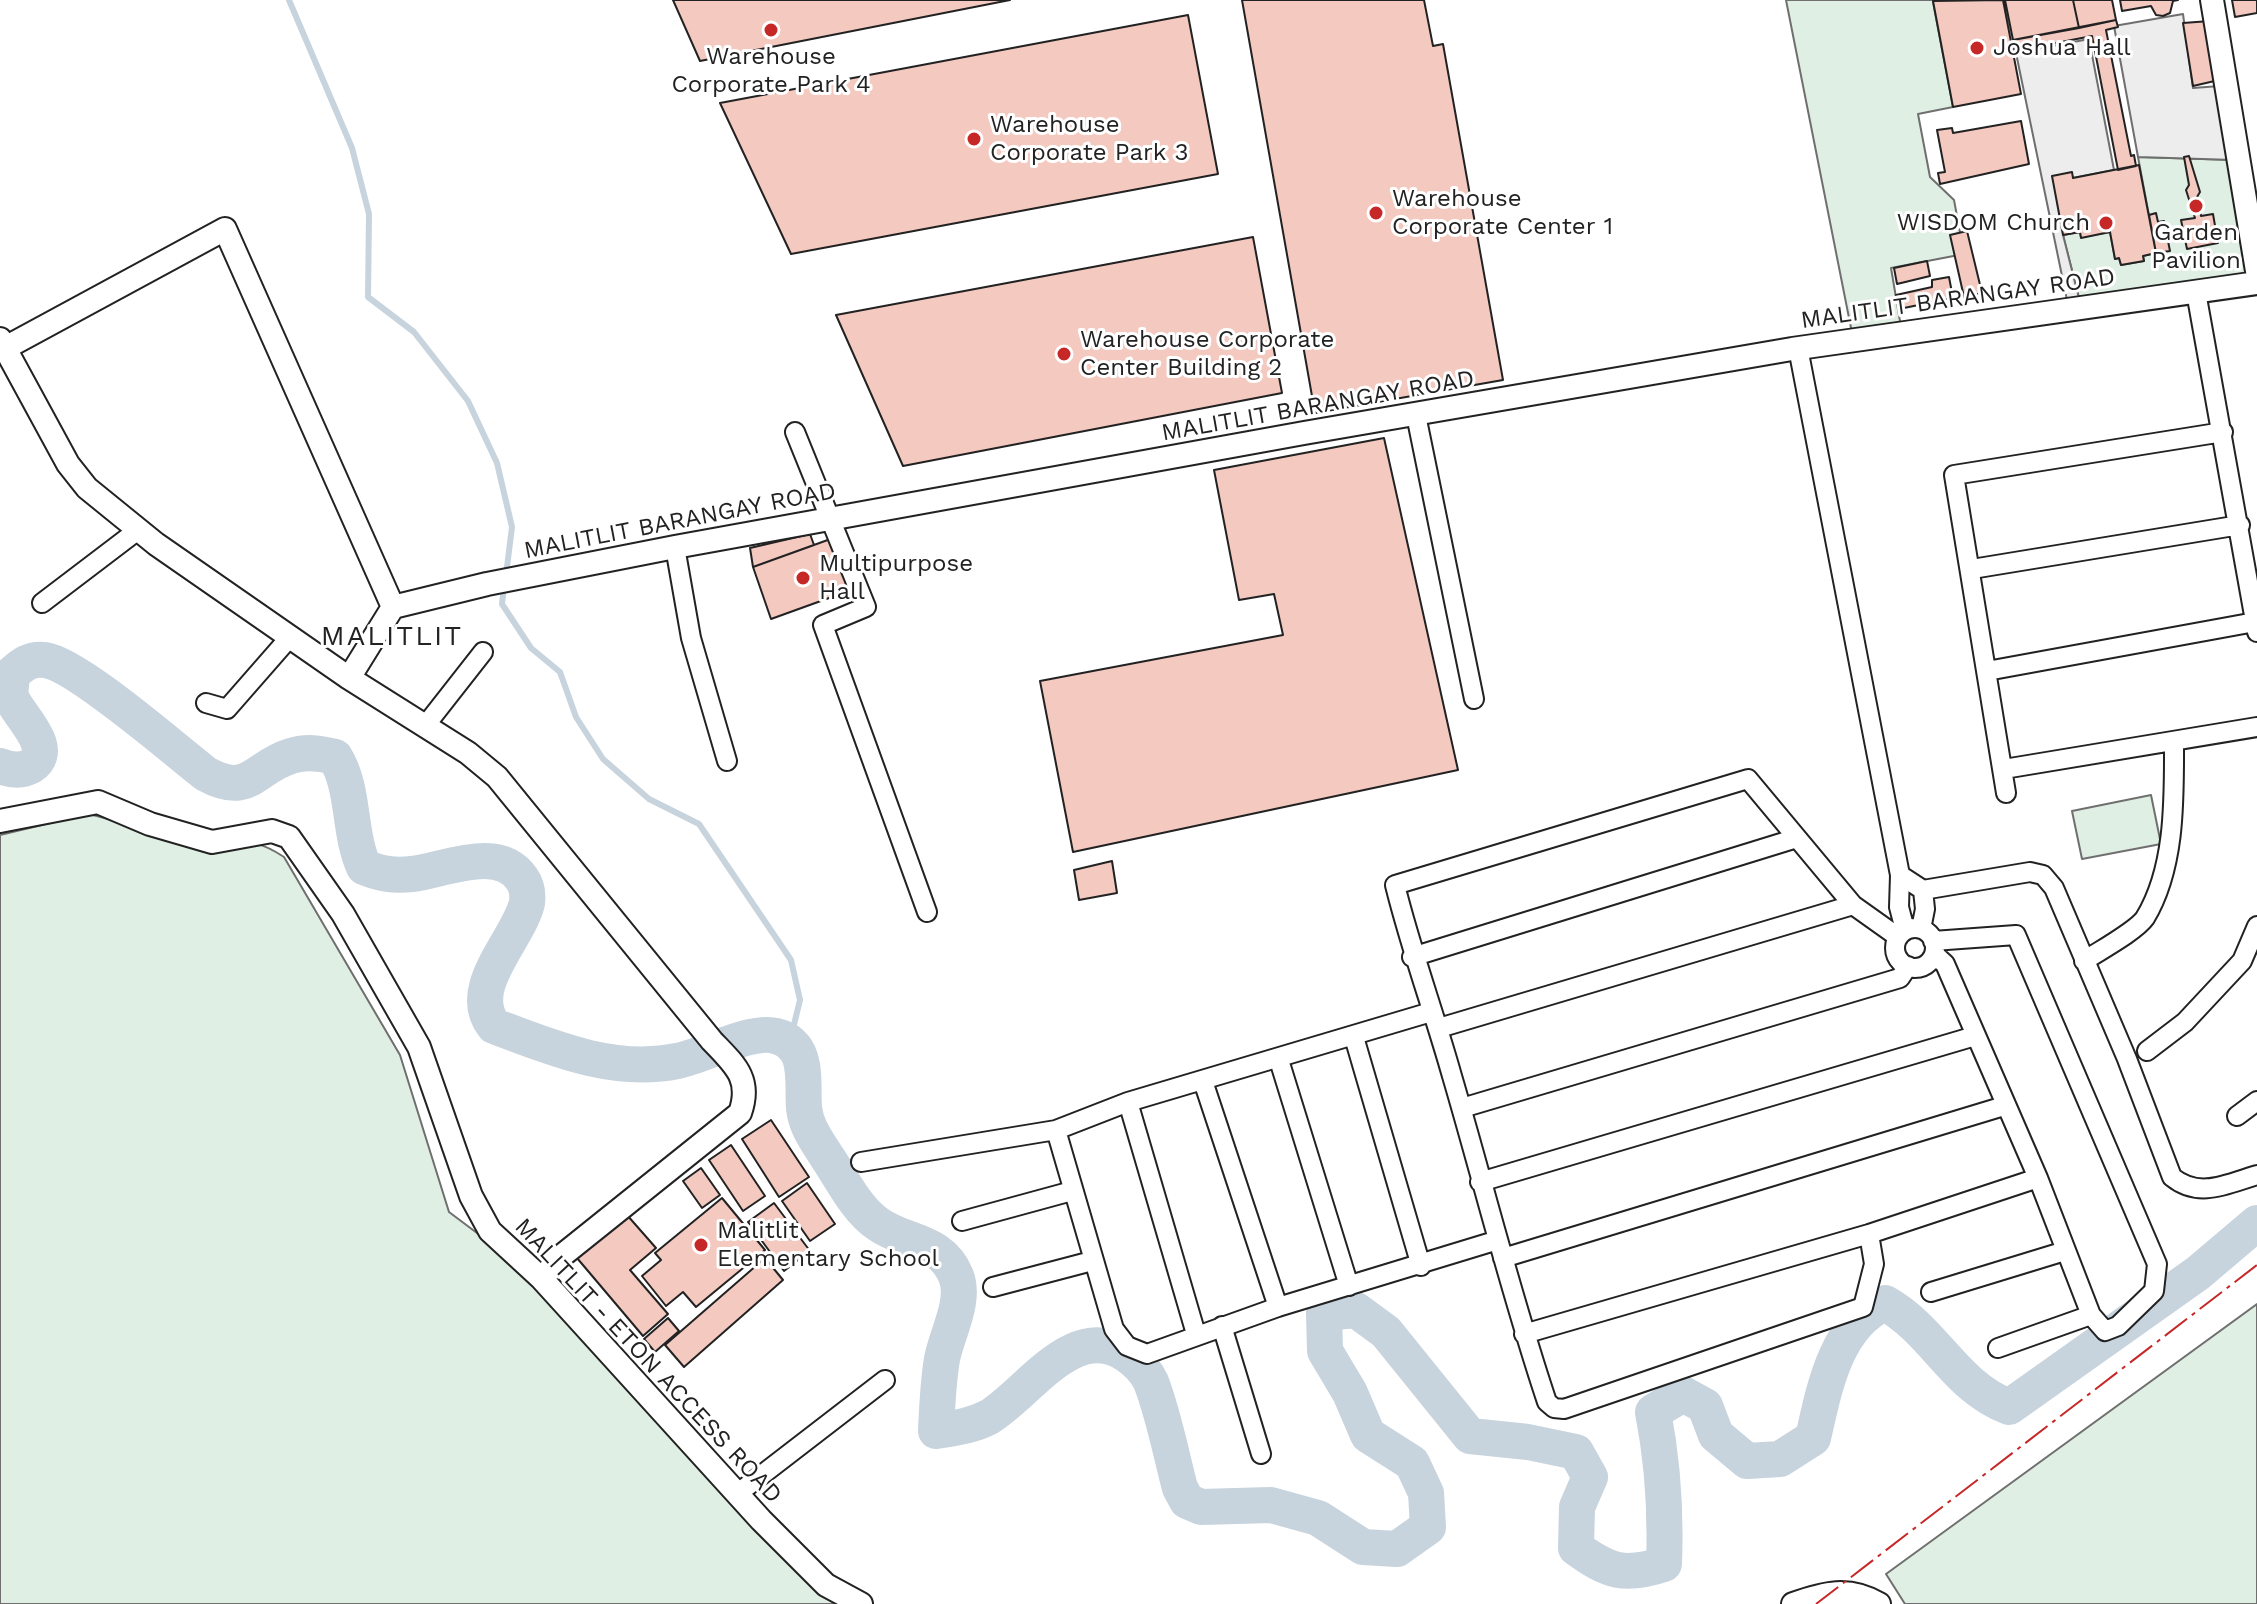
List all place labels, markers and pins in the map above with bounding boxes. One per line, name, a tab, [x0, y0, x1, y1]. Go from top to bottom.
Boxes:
marker: Warehouse Corporate Park 4	[762, 21, 780, 39]
place label: Joshua Hall	[1993, 34, 2131, 62]
marker: Joshua Hall	[1968, 39, 1986, 57]
place label: Warehouse Corporate Park 4	[671, 43, 871, 99]
place label: Warehouse Corporate Park 3	[990, 111, 1189, 167]
marker: Warehouse Corporate Park 3	[965, 130, 983, 148]
place label: Warehouse Corporate Center 1	[1392, 185, 1613, 241]
marker: Garden Pavilion	[2187, 197, 2205, 215]
marker: Warehouse Corporate Center 1	[1367, 204, 1385, 222]
place label: WISDOM Church	[1897, 209, 2090, 237]
marker: WISDOM Church	[2097, 214, 2115, 232]
place label: Garden Pavilion	[2151, 219, 2241, 275]
place label: Warehouse Corporate Center Building 2	[1080, 326, 1334, 382]
marker: Warehouse Corporate Center Building 2	[1055, 345, 1073, 363]
place label: Multipurpose Hall	[819, 550, 973, 606]
marker: Multipurpose Hall	[794, 569, 812, 587]
place label: Malitlit Elementary School	[717, 1217, 939, 1273]
marker: Malitlit Elementary School	[692, 1236, 710, 1254]

